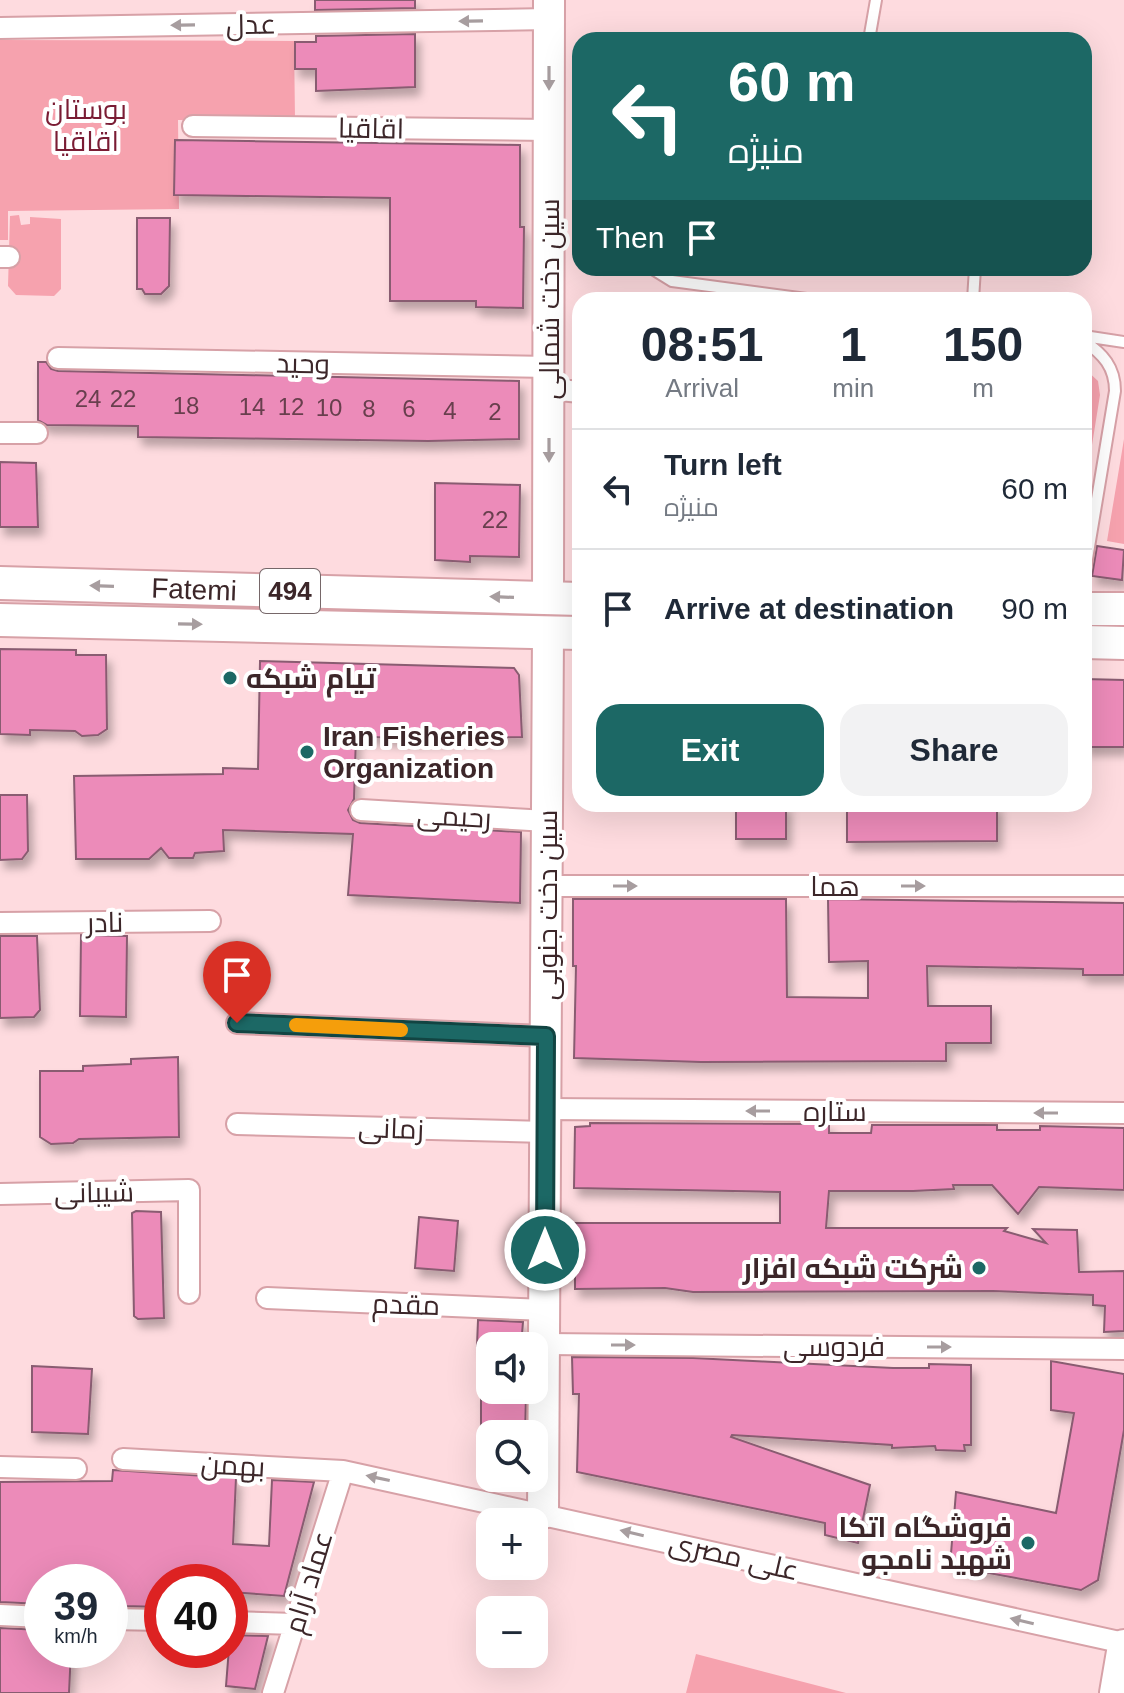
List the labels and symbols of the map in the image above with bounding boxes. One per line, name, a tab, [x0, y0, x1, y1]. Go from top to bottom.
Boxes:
street label: عدل	[226, 9, 276, 41]
one-way arrow	[458, 14, 483, 27]
one-way arrow	[170, 19, 195, 32]
one-way arrow	[543, 66, 555, 91]
park label: بوستان اقاقیا	[45, 94, 127, 157]
street label: اقاقیا	[338, 112, 404, 145]
street label: سین دخت شمالی	[534, 198, 566, 400]
street label: وحید	[276, 348, 330, 379]
house number: 24	[75, 385, 101, 412]
house number: 22	[110, 385, 136, 412]
house number: 18	[173, 392, 199, 419]
house number: 14	[239, 393, 265, 420]
house number: 12	[278, 393, 304, 420]
house number: 10	[316, 394, 342, 421]
house number: 8	[362, 395, 376, 422]
house number: 6	[402, 395, 416, 422]
house number: 4	[443, 397, 457, 424]
house number: 2	[488, 398, 502, 425]
one-way arrow	[543, 438, 555, 463]
house number: 22	[482, 506, 508, 533]
road number: 494	[260, 569, 320, 613]
street label: Fatemi	[151, 573, 237, 606]
one-way arrow	[89, 580, 114, 593]
one-way arrow	[489, 591, 514, 604]
one-way arrow	[178, 618, 203, 631]
place label: تیام شبکه	[246, 663, 376, 698]
marker: تیام شبکه	[221, 669, 239, 687]
place label: Iran Fisheries Organization	[323, 721, 505, 784]
marker: Iran Fisheries Organization	[298, 743, 316, 761]
street label: رحیمی	[416, 799, 492, 835]
street label: سین دخت جنوبی	[532, 810, 564, 1000]
street label: هما	[810, 871, 860, 902]
one-way arrow	[613, 880, 638, 892]
one-way arrow	[901, 880, 926, 892]
street label: نادر	[84, 907, 124, 938]
pin	[203, 941, 271, 1023]
street label: ستاره	[803, 1096, 867, 1127]
one-way arrow	[745, 1105, 770, 1117]
one-way arrow	[1033, 1107, 1058, 1119]
street label: زمانی	[358, 1112, 424, 1146]
street label: شیبانی	[54, 1176, 134, 1210]
position arrow	[503, 1208, 587, 1292]
place label: شرکت شبکه افزار	[742, 1253, 963, 1285]
marker: شرکت شبکه افزار	[970, 1259, 988, 1277]
street label: مقدم	[371, 1288, 441, 1325]
street label: فردوسی	[783, 1331, 885, 1363]
one-way arrow	[611, 1339, 636, 1351]
one-way arrow	[927, 1341, 952, 1353]
street label: بهمن	[200, 1448, 266, 1484]
one-way arrow	[365, 1471, 390, 1484]
place label: فروشگاه اتکا شهید نامجو	[838, 1512, 1012, 1577]
one-way arrow	[619, 1526, 644, 1539]
street label: عماد آرام	[278, 1527, 342, 1638]
street label: علی مصری	[666, 1527, 802, 1587]
marker: فروشگاه اتکا شهید نامجو	[1019, 1534, 1037, 1552]
speed limit sign: 40	[144, 1564, 248, 1668]
one-way arrow	[1010, 1614, 1035, 1627]

